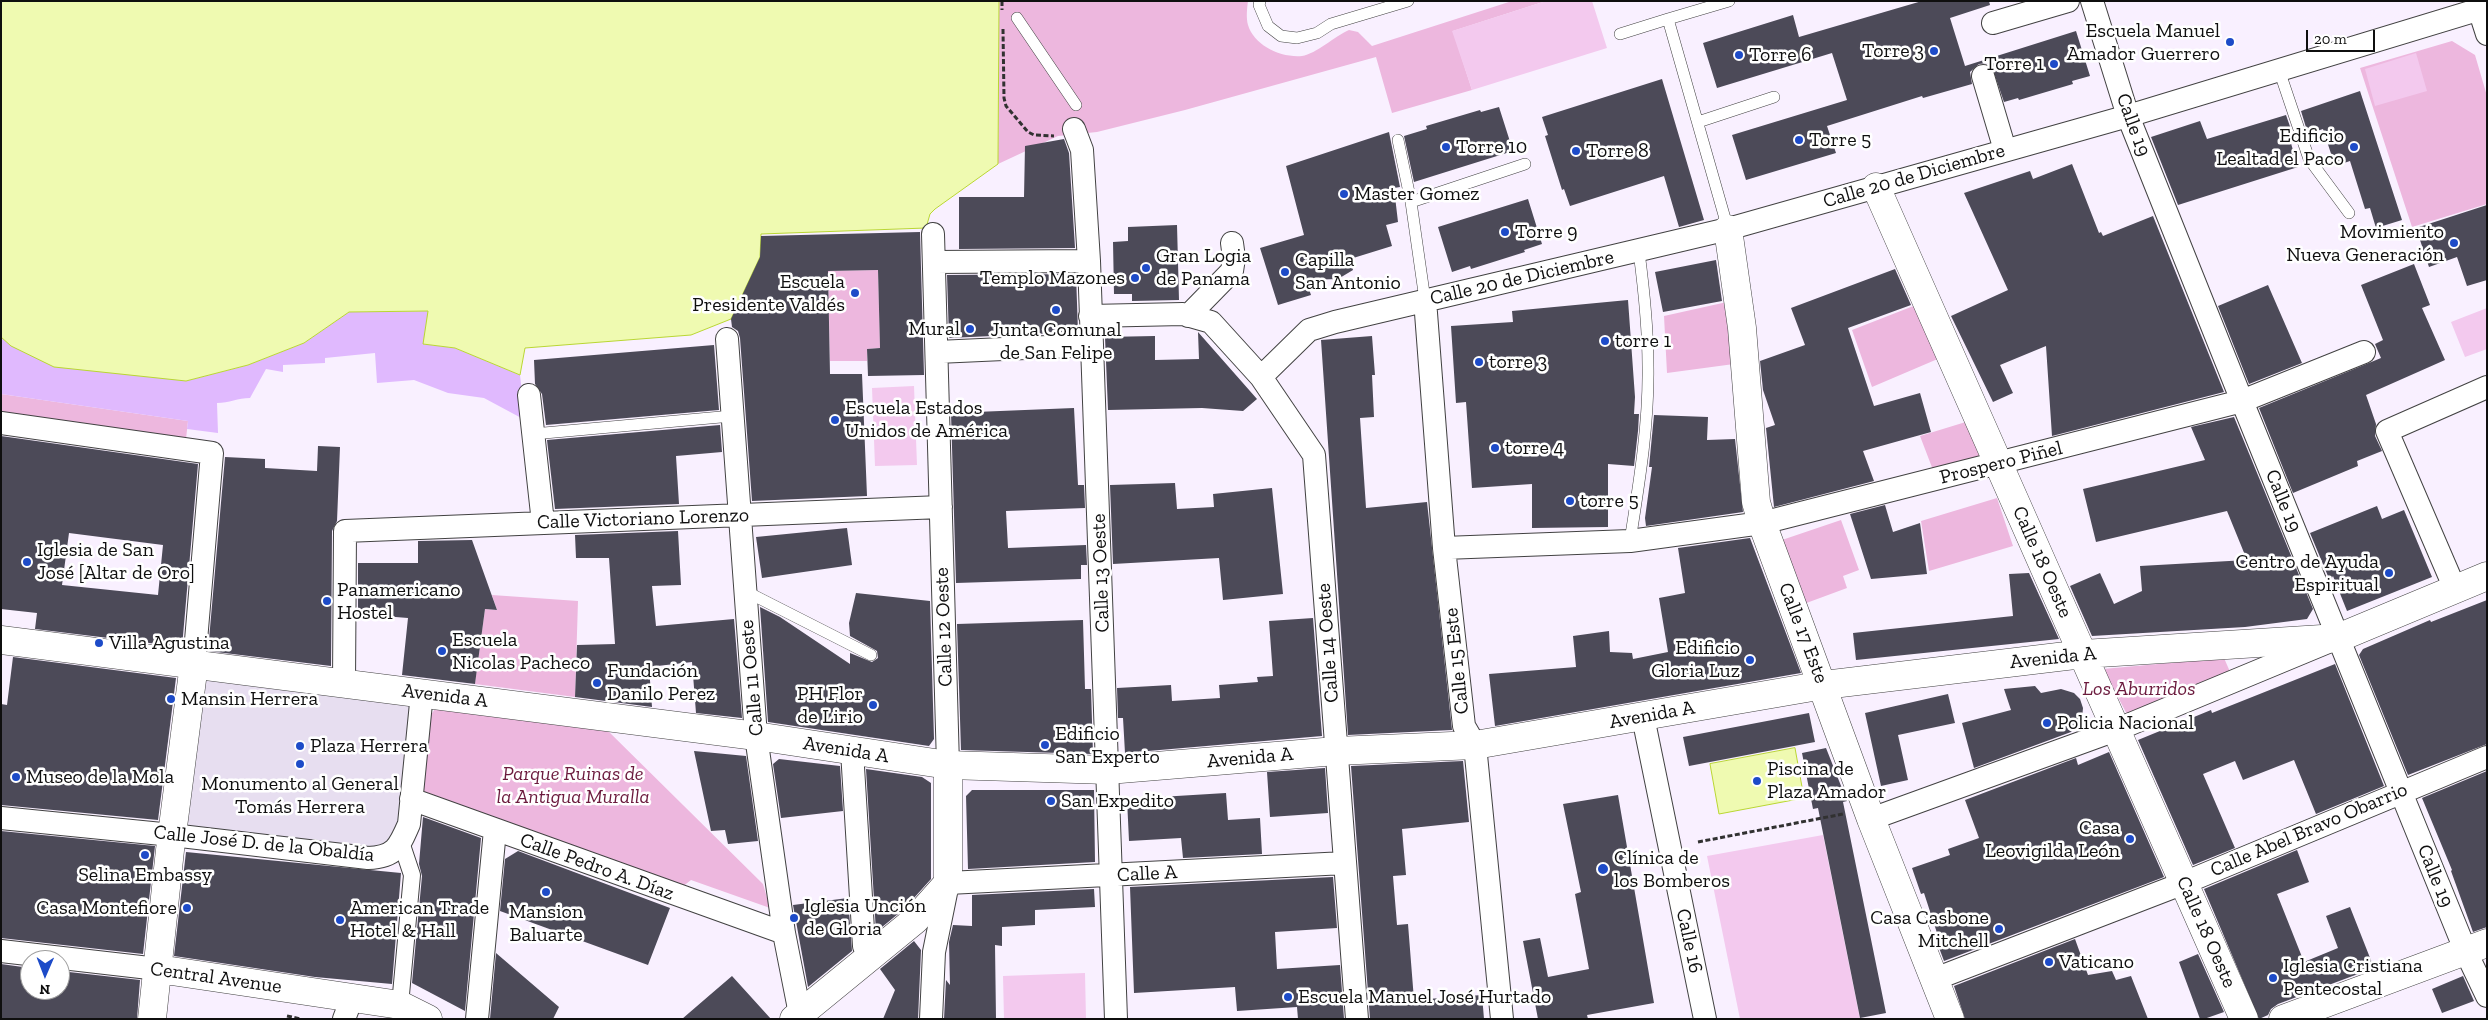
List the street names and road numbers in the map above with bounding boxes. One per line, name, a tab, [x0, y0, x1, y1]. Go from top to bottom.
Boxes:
street label: Calle 19	[2111, 90, 2155, 160]
street label: Calle 20 de Diciembre	[1820, 139, 2008, 213]
street label: Calle 20 de Diciembre	[1428, 245, 1616, 311]
street label: Prospero Piñel	[1937, 436, 2065, 490]
street label: Calle 19	[2260, 466, 2306, 536]
street label: Calle 18 Oeste	[2007, 502, 2077, 622]
street label: Calle Victoriano Lorenzo	[537, 503, 749, 535]
street label: Calle 13 Oeste	[1087, 513, 1115, 633]
street label: Calle 12 Oeste	[930, 567, 958, 687]
street label: Calle 17 Este	[1773, 579, 1833, 687]
street label: Calle 14 Oeste	[1312, 582, 1344, 704]
street label: Calle 15 Este	[1439, 607, 1475, 715]
street label: Calle 11 Oeste	[735, 619, 769, 737]
street label: Avenida A	[2009, 642, 2097, 674]
street label: Avenida A	[401, 679, 489, 713]
street label: Avenida A	[1607, 696, 1697, 734]
street label: Avenida A	[801, 731, 891, 769]
street label: Avenida A	[1206, 742, 1294, 774]
street label: Calle Abel Bravo Obarrio	[2207, 778, 2411, 882]
street label: Calle José D. de la Obaldía	[152, 820, 376, 868]
street label: Calle Pedro A. Díaz	[517, 828, 677, 906]
street label: Calle 19	[2412, 841, 2458, 911]
street label: Calle A	[1116, 860, 1178, 888]
street label: Calle 18 Oeste	[2171, 872, 2241, 992]
street label: Calle 16	[1670, 906, 1708, 976]
street label: Central Avenue	[149, 957, 283, 999]

